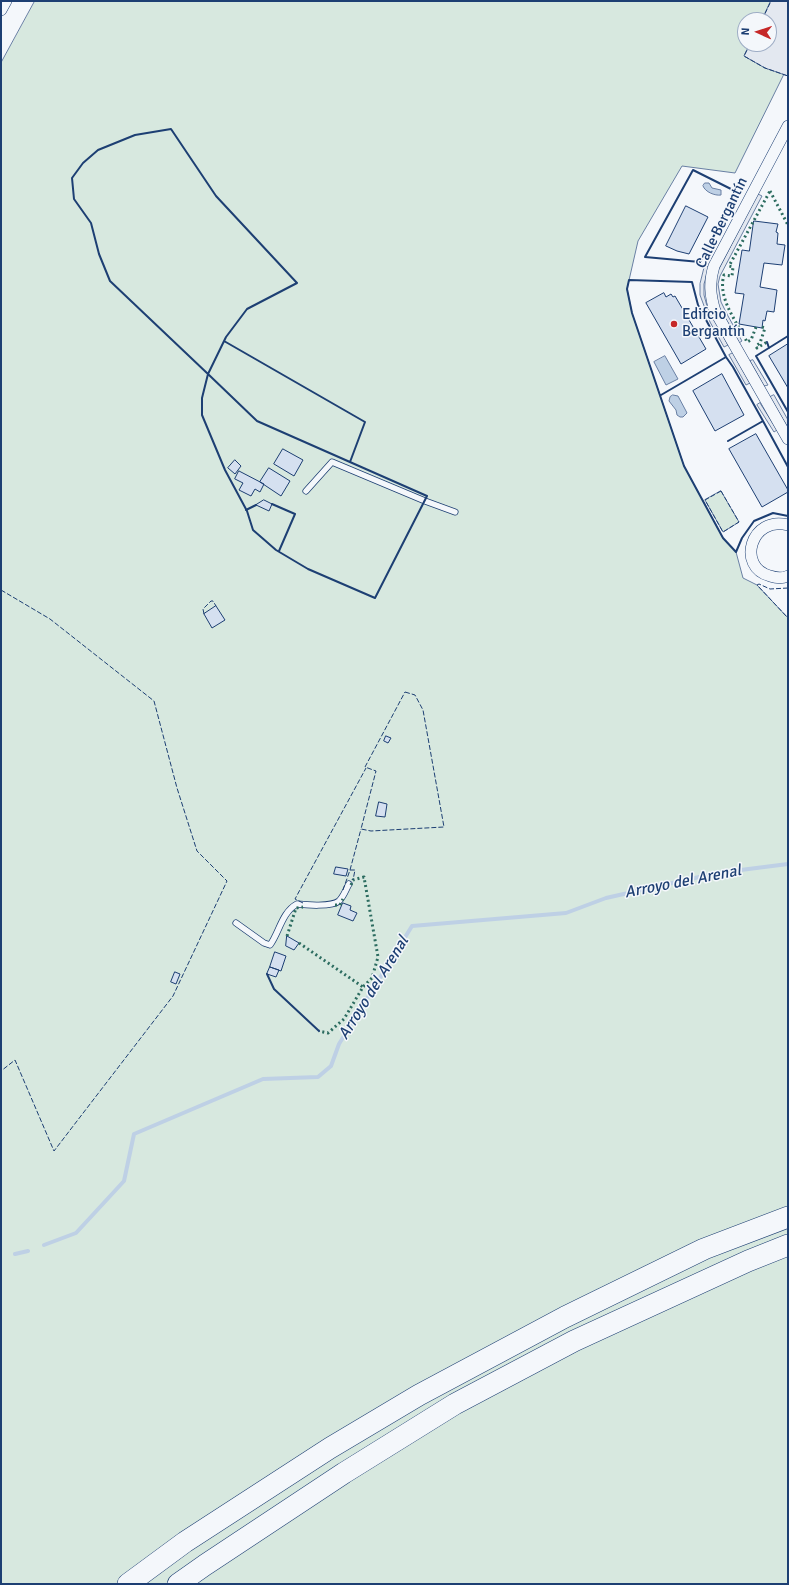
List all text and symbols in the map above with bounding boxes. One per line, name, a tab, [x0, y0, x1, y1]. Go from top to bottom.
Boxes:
north arrow	[737, 12, 777, 52]
text: N	[739, 27, 752, 36]
street label: Calle Bergantín	[692, 174, 752, 272]
place label: Edifcio Bergantín	[682, 306, 745, 341]
marker: Edifcio Bergantín	[669, 319, 679, 329]
water label: Arroyo del Arenal	[623, 861, 743, 903]
water label: Arroyo del Arenal	[335, 933, 413, 1043]

